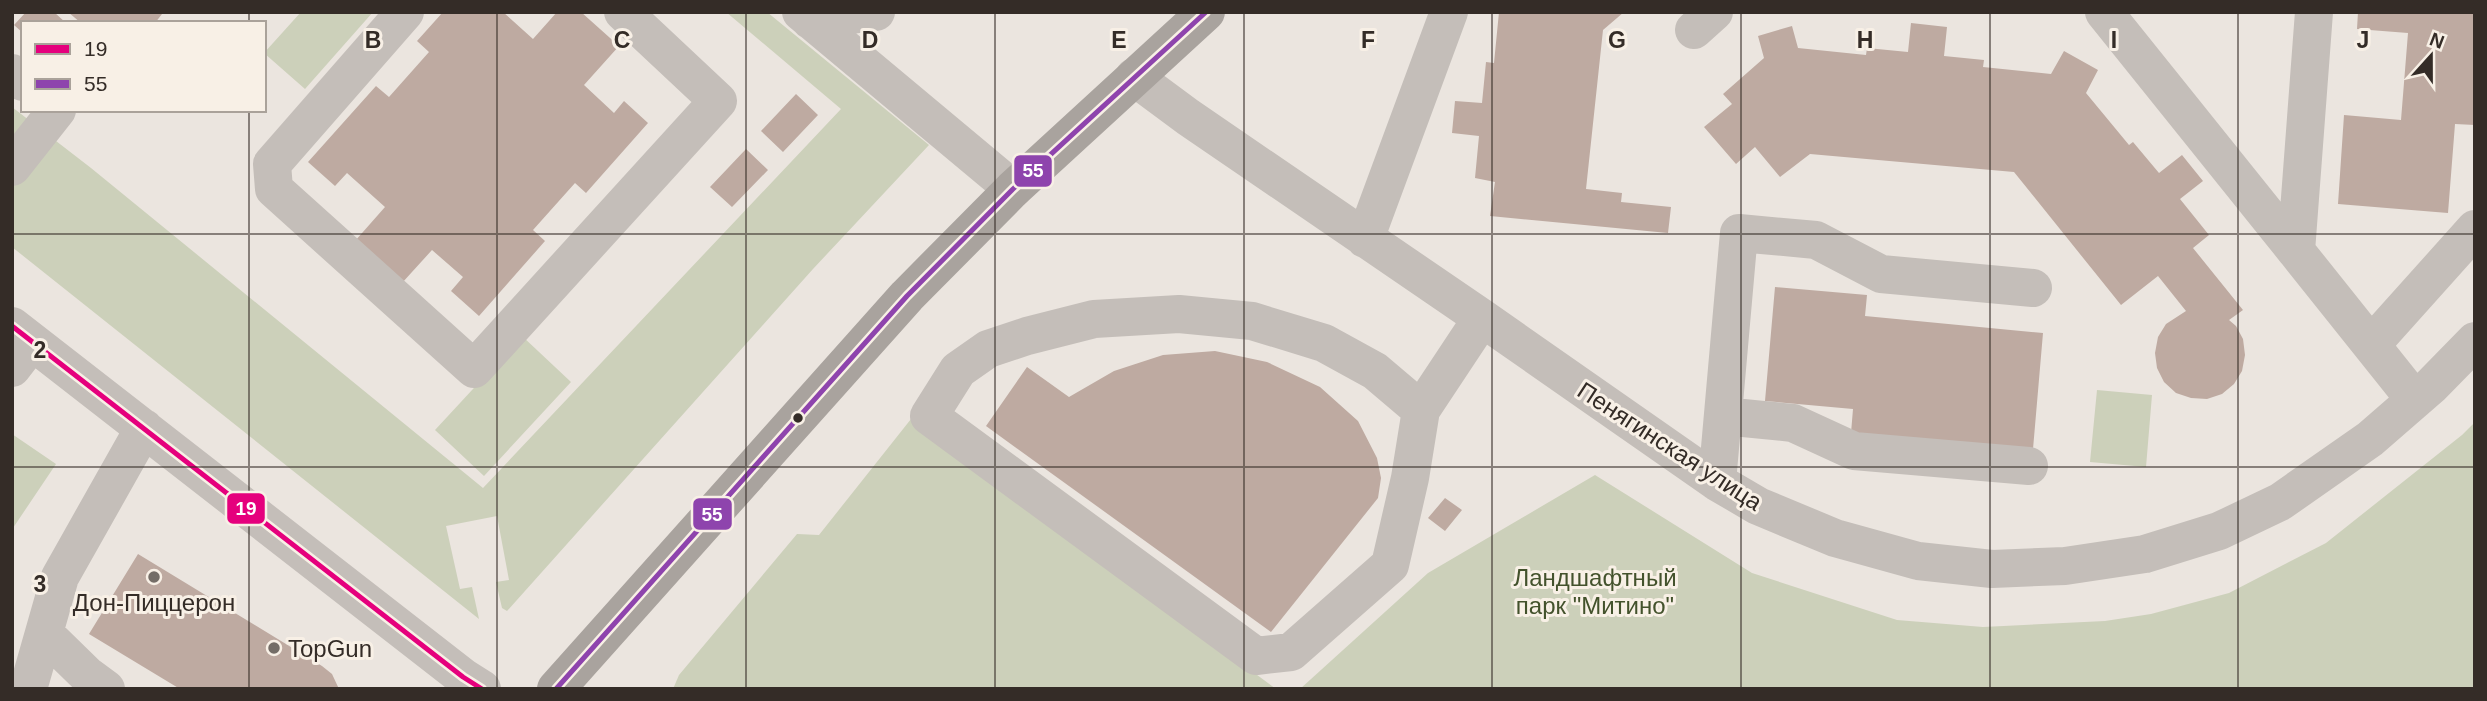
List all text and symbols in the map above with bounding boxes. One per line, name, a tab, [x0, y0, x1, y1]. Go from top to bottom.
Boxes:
legend	[21, 21, 266, 112]
north arrow	[2396, 21, 2466, 91]
text: B	[365, 27, 381, 53]
text: C	[614, 27, 630, 53]
text: D	[862, 27, 878, 53]
text: E	[1111, 27, 1127, 53]
text: F	[1361, 27, 1375, 53]
text: G	[1608, 27, 1626, 53]
text: H	[1857, 27, 1873, 53]
text: I	[2111, 27, 2117, 53]
text: J	[2357, 27, 2369, 53]
text: N	[2427, 28, 2447, 53]
text: 19	[84, 37, 107, 60]
text: 55	[84, 72, 107, 95]
line badge: 55	[1013, 154, 1053, 188]
text: 55	[1022, 160, 1044, 181]
text: 2	[34, 337, 46, 363]
street label: Пенягинская улица	[1573, 376, 1768, 516]
unlabelled marker	[791, 411, 805, 425]
line badge: 19	[226, 492, 266, 525]
line badge: 55	[692, 497, 733, 531]
text: 19	[235, 498, 257, 519]
text: 55	[701, 504, 723, 525]
park label: Ландшафтный парк "Митино"	[1513, 564, 1677, 619]
marker: Дон-Пиццерон	[146, 569, 162, 585]
text: 3	[34, 571, 46, 597]
place label: Дон-Пиццерон	[73, 589, 235, 616]
place label: TopGun	[288, 635, 372, 662]
marker: TopGun	[266, 640, 282, 656]

